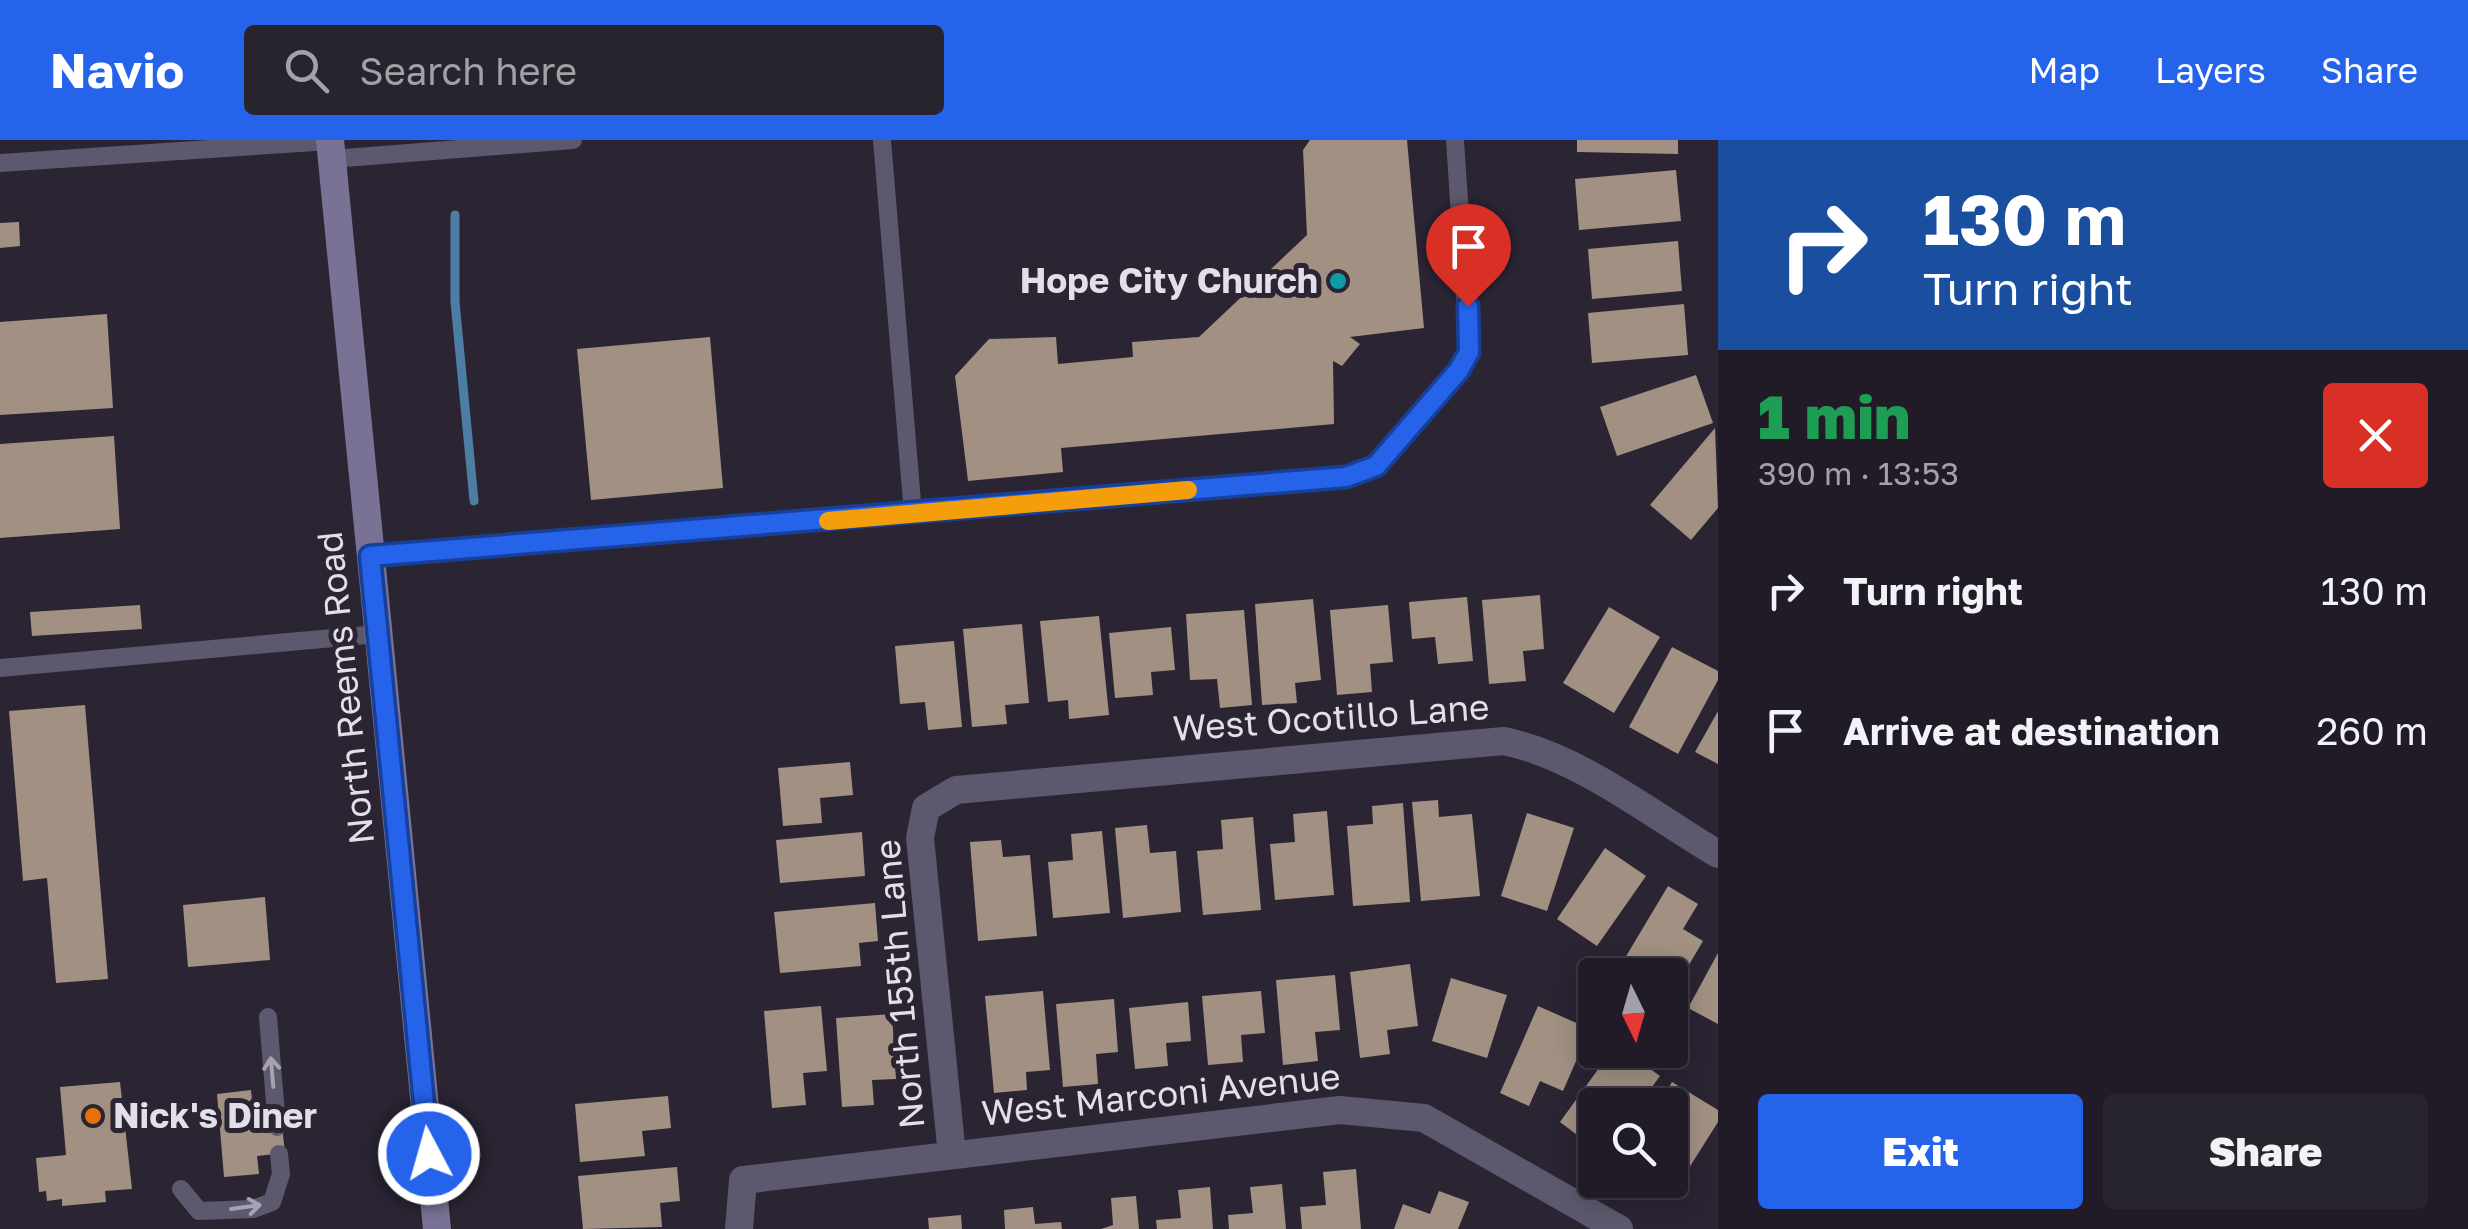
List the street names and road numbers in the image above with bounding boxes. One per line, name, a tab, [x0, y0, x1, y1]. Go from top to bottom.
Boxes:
street label: North Reems Road	[308, 530, 382, 847]
street label: West Ocotillo Lane	[1171, 685, 1490, 749]
street label: North 155th Lane	[865, 838, 933, 1130]
street label: West Marconi Avenue	[980, 1054, 1342, 1134]

